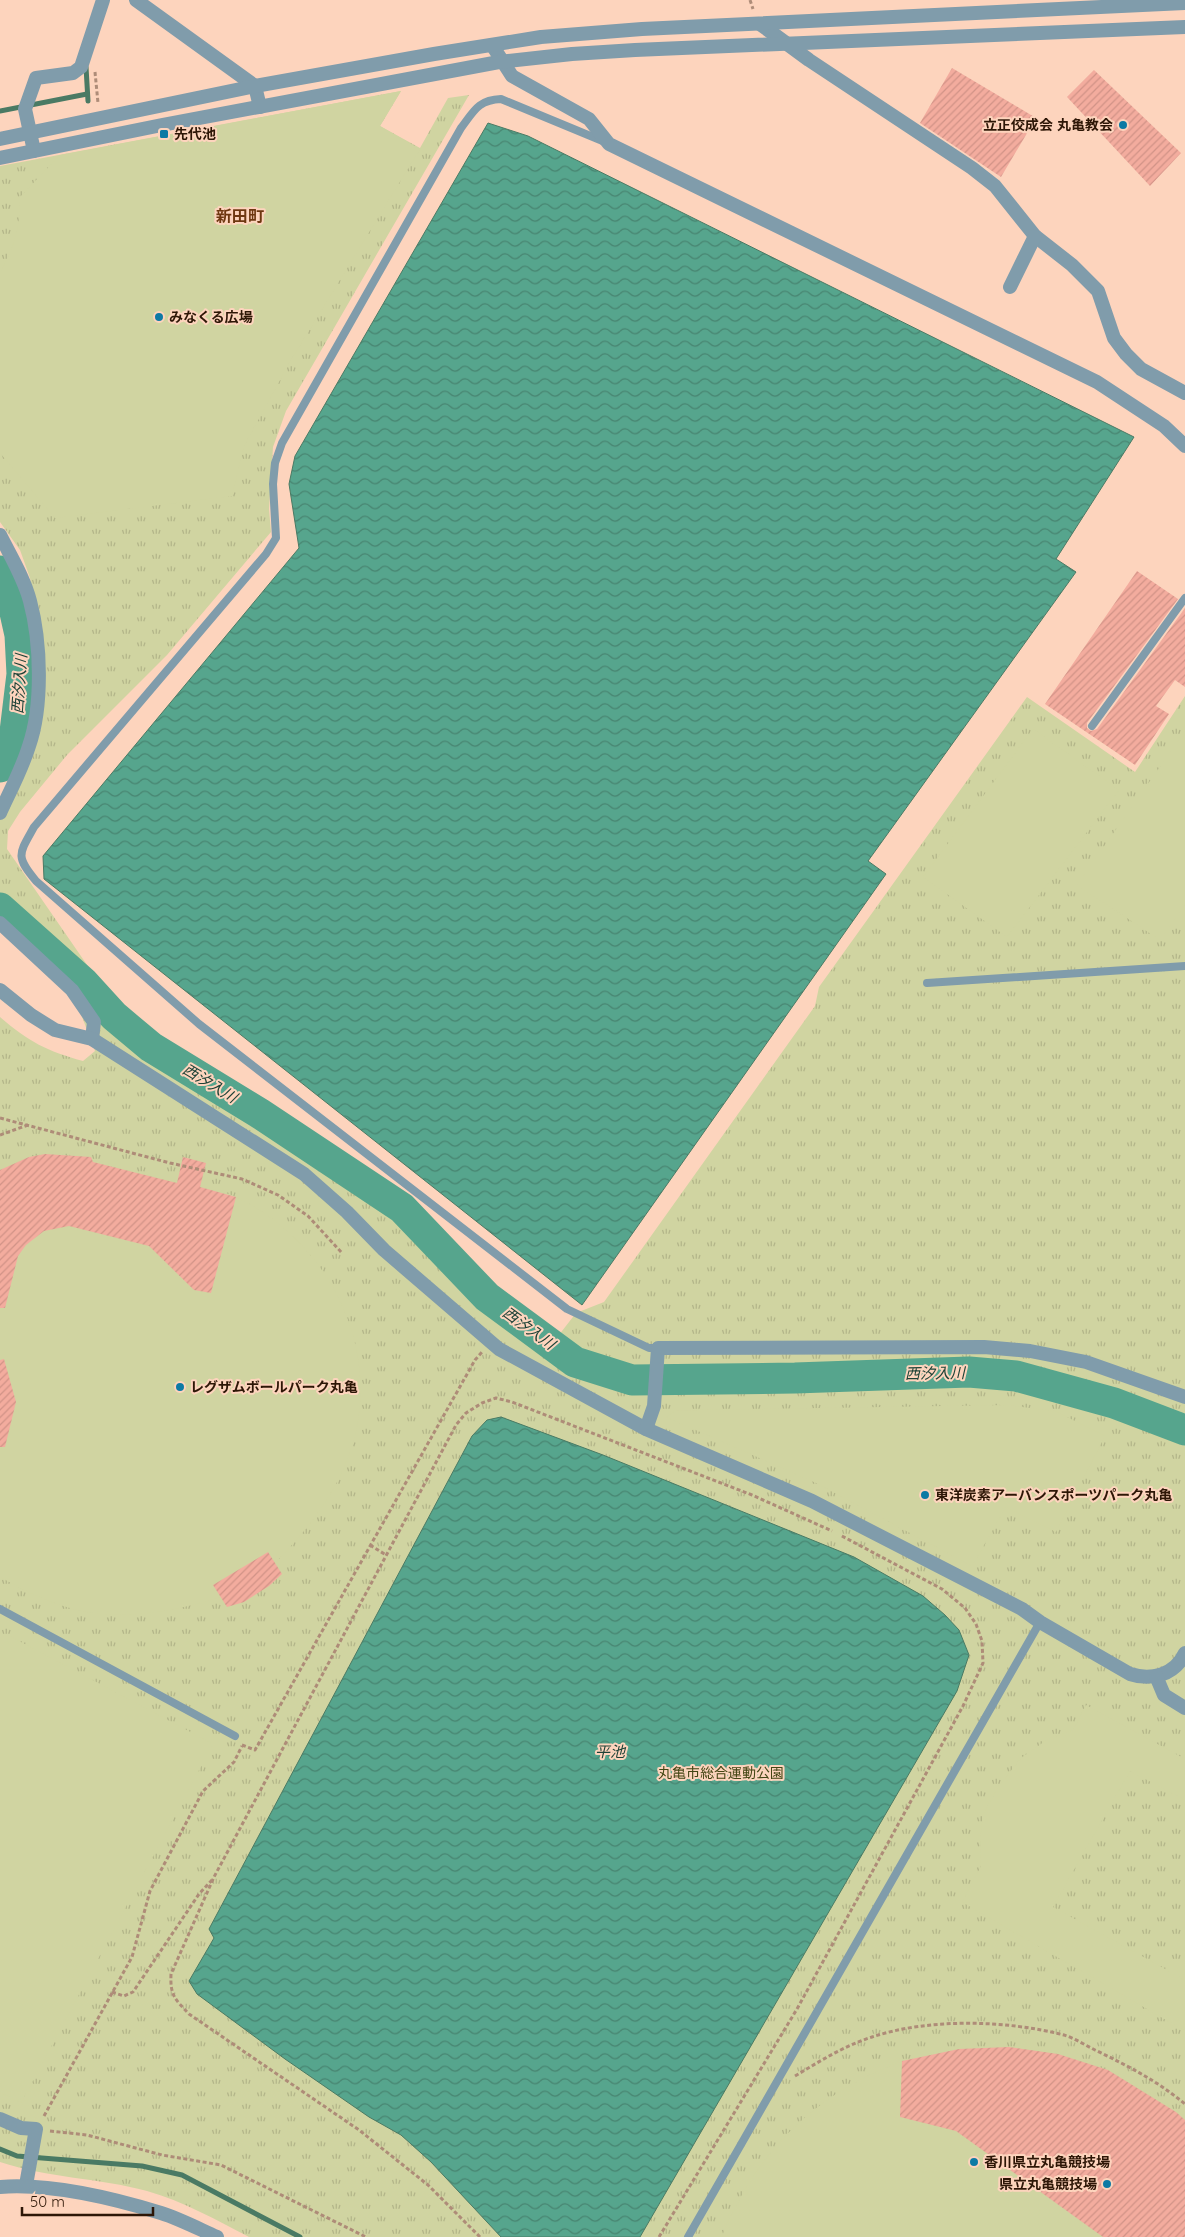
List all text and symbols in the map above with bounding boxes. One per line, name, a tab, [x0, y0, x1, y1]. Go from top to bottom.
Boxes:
place label: 立正佼成会 丸亀教会	[983, 116, 1113, 134]
marker: 立正佼成会 丸亀教会	[1117, 119, 1129, 131]
place label: 先代池	[174, 125, 216, 143]
marker: 先代池	[158, 128, 170, 140]
district label: 新田町	[216, 206, 264, 226]
place label: みなくる広場	[169, 308, 253, 326]
marker: みなくる広場	[153, 311, 165, 323]
water label: 西汐入川	[7, 651, 31, 715]
water label: 西汐入川	[179, 1059, 242, 1108]
water label: 西汐入川	[499, 1303, 560, 1354]
water label: 西汐入川	[905, 1363, 967, 1383]
place label: レグザムボールパーク丸亀	[190, 1378, 358, 1396]
marker: レグザムボールパーク丸亀	[174, 1381, 186, 1393]
place label: 東洋炭素アーバンスポーツパーク丸亀	[935, 1486, 1172, 1504]
marker: 東洋炭素アーバンスポーツパーク丸亀	[919, 1489, 931, 1501]
water label: 平池	[595, 1742, 627, 1761]
park label: 丸亀市総合運動公園	[658, 1764, 784, 1782]
place label: 香川県立丸亀競技場	[984, 2153, 1110, 2171]
marker: 香川県立丸亀競技場	[968, 2156, 980, 2168]
place label: 県立丸亀競技場	[999, 2175, 1097, 2193]
marker: 県立丸亀競技場	[1101, 2178, 1113, 2190]
scale bar	[22, 2184, 154, 2216]
text: 50 m	[30, 2192, 65, 2211]

